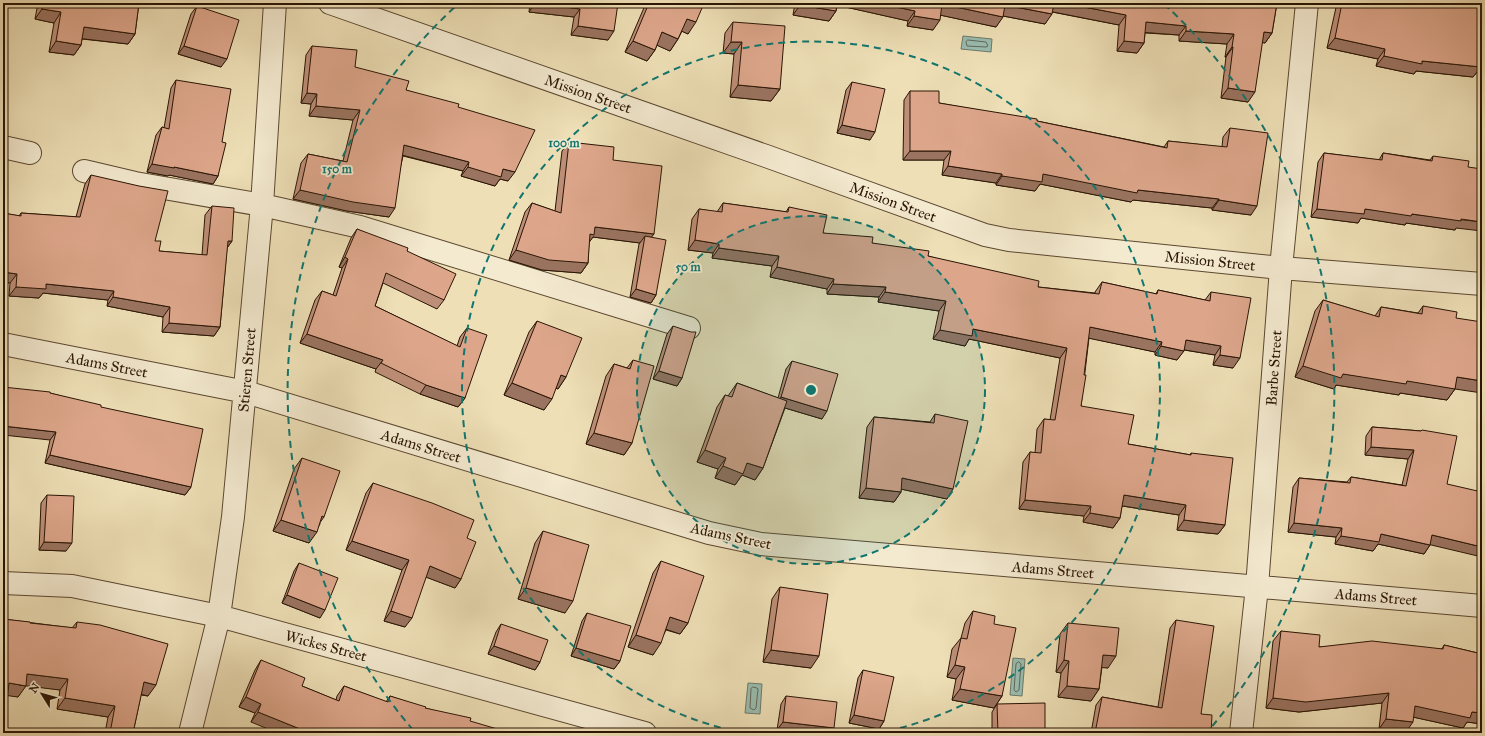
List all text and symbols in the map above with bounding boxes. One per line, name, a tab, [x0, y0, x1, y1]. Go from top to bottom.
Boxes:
street label: Mission Street	[542, 71, 635, 118]
text: 100 m	[548, 136, 581, 150]
text: 150 m	[322, 162, 353, 176]
street label: Mission Street	[847, 178, 939, 226]
street label: Mission Street	[1164, 247, 1257, 275]
text: 50 m	[675, 260, 702, 274]
street label: Stieren Street	[234, 326, 260, 413]
street label: Barbe Street	[1262, 329, 1286, 406]
street label: Adams Street	[64, 348, 150, 382]
centre of rings	[804, 383, 818, 397]
street label: Adams Street	[378, 425, 464, 467]
street label: Adams Street	[688, 518, 774, 554]
street label: Adams Street	[1010, 557, 1096, 583]
street label: Adams Street	[1333, 584, 1419, 610]
street label: Wickes Street	[283, 626, 369, 666]
north arrow	[22, 674, 62, 714]
text: N	[26, 680, 43, 696]

